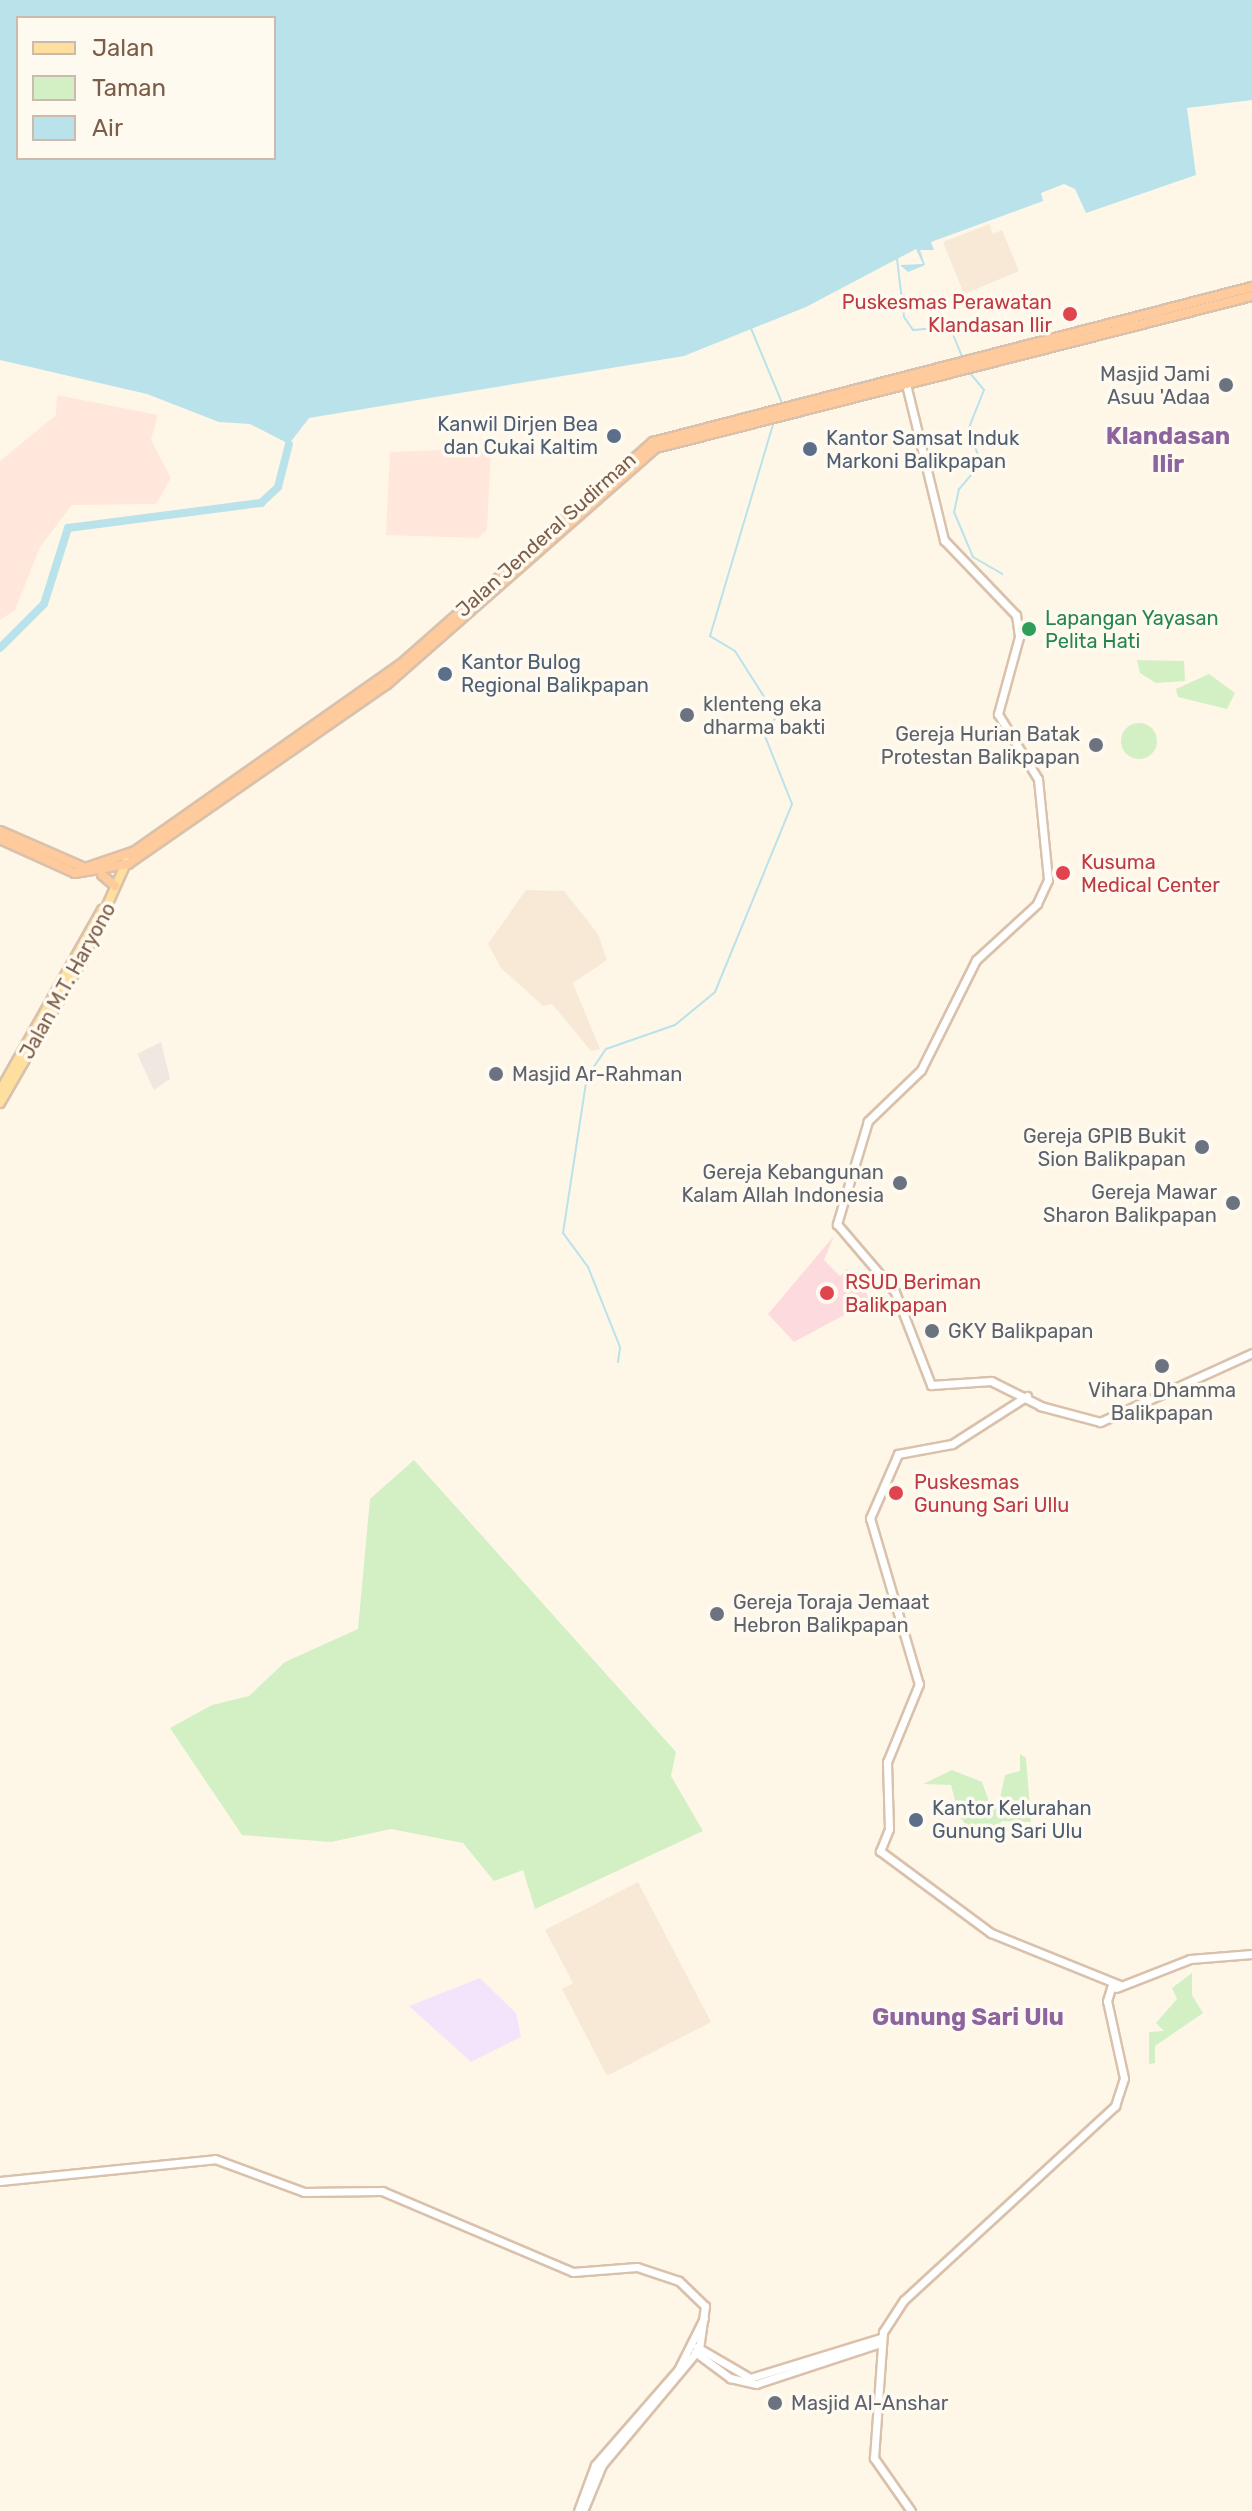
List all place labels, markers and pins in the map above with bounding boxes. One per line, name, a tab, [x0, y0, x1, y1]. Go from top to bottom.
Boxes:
place label: Puskesmas Perawatan Klandasan Ilir	[842, 290, 1052, 337]
marker: Puskesmas Perawatan Klandasan Ilir	[1059, 303, 1081, 325]
place label: Masjid Jami Asuu 'Adaa	[1100, 362, 1210, 409]
marker: Masjid Jami Asuu 'Adaa	[1217, 376, 1235, 394]
place label: Kanwil Dirjen Bea dan Cukai Kaltim	[437, 412, 598, 459]
place label: Kantor Samsat Induk Markoni Balikpapan	[826, 426, 1020, 473]
marker: Kanwil Dirjen Bea dan Cukai Kaltim	[605, 427, 623, 445]
marker: Kantor Samsat Induk Markoni Balikpapan	[801, 440, 819, 458]
place label: Lapangan Yayasan Pelita Hati	[1045, 606, 1219, 653]
marker: Lapangan Yayasan Pelita Hati	[1020, 620, 1038, 638]
place label: Kantor Bulog Regional Balikpapan	[461, 650, 649, 697]
marker: Kantor Bulog Regional Balikpapan	[436, 665, 454, 683]
place label: klenteng eka dharma bakti	[703, 692, 825, 739]
marker: klenteng eka dharma bakti	[678, 706, 696, 724]
place label: Gereja Hurian Batak Protestan Balikpapan	[881, 722, 1080, 769]
marker: Gereja Hurian Batak Protestan Balikpapan	[1087, 736, 1105, 754]
place label: Kusuma Medical Center	[1081, 850, 1220, 897]
marker: Kusuma Medical Center	[1052, 862, 1074, 884]
place label: Masjid Ar-Rahman	[512, 1062, 683, 1086]
marker: Masjid Ar-Rahman	[487, 1065, 505, 1083]
place label: Gereja GPIB Bukit Sion Balikpapan	[1023, 1124, 1186, 1171]
marker: Gereja GPIB Bukit Sion Balikpapan	[1193, 1138, 1211, 1156]
place label: Gereja Kebangunan Kalam Allah Indonesia	[681, 1160, 884, 1207]
marker: Gereja Kebangunan Kalam Allah Indonesia	[891, 1174, 909, 1192]
place label: Gereja Mawar Sharon Balikpapan	[1043, 1180, 1217, 1227]
marker: Gereja Mawar Sharon Balikpapan	[1224, 1194, 1242, 1212]
place label: RSUD Beriman Balikpapan	[845, 1270, 981, 1317]
marker: RSUD Beriman Balikpapan	[816, 1282, 838, 1304]
place label: GKY Balikpapan	[948, 1319, 1094, 1343]
marker: GKY Balikpapan	[923, 1322, 941, 1340]
marker: Vihara Dhamma Balikpapan	[1153, 1357, 1171, 1375]
place label: Vihara Dhamma Balikpapan	[1088, 1378, 1236, 1425]
place label: Puskesmas Gunung Sari Ullu	[914, 1470, 1069, 1517]
marker: Puskesmas Gunung Sari Ullu	[885, 1482, 907, 1504]
place label: Gereja Toraja Jemaat Hebron Balikpapan	[733, 1590, 930, 1637]
marker: Gereja Toraja Jemaat Hebron Balikpapan	[708, 1605, 726, 1623]
place label: Kantor Kelurahan Gunung Sari Ulu	[932, 1796, 1092, 1843]
marker: Kantor Kelurahan Gunung Sari Ulu	[907, 1811, 925, 1829]
place label: Masjid Al-Anshar	[791, 2391, 949, 2415]
marker: Masjid Al-Anshar	[766, 2394, 784, 2412]

